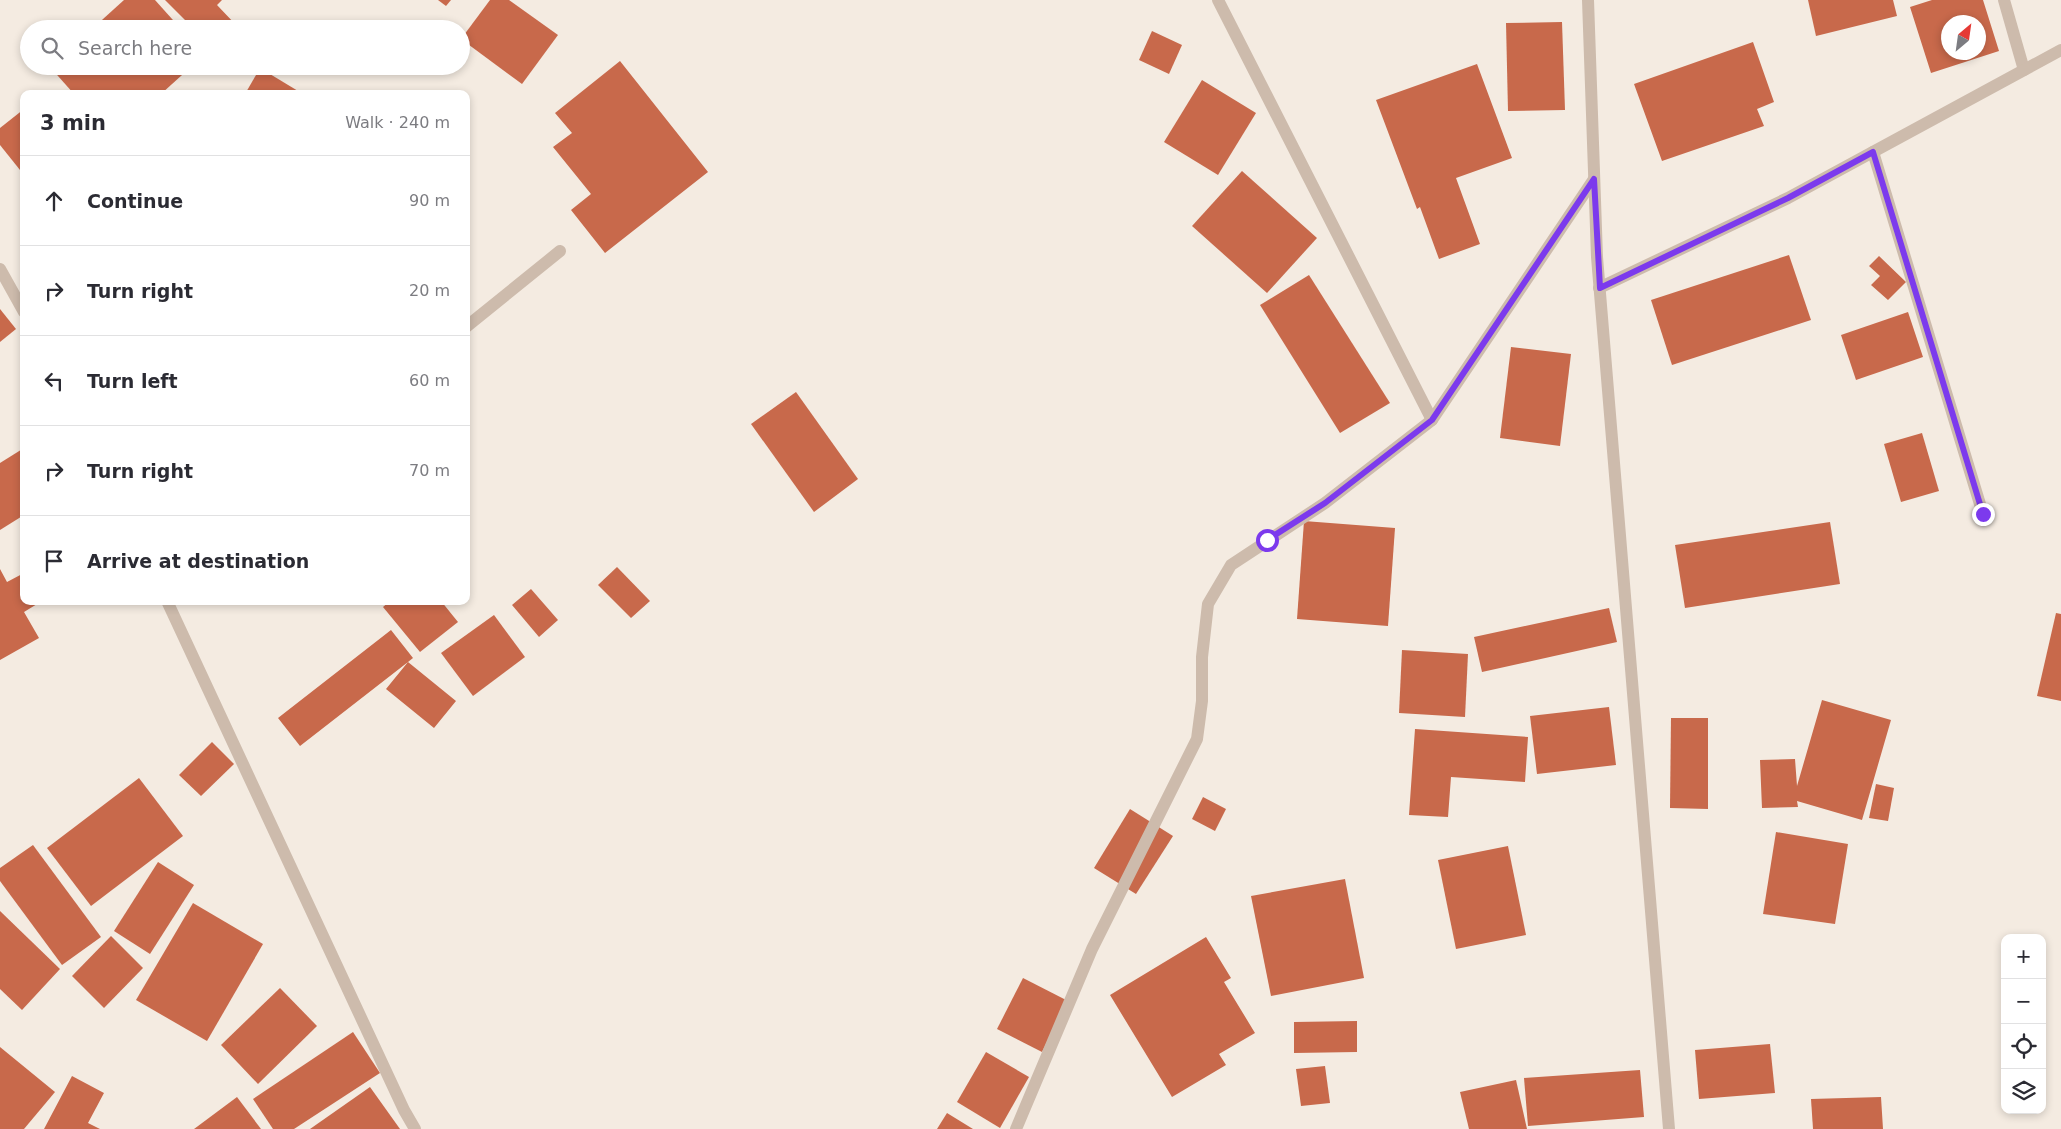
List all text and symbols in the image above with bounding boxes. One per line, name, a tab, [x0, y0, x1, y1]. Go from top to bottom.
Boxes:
north arrow	[1941, 15, 1986, 60]
search box	[20, 20, 470, 75]
icon: search	[38, 34, 66, 62]
text: Search here	[78, 37, 192, 59]
text: 3 min	[40, 111, 106, 135]
text: Walk · 240 m	[345, 113, 450, 132]
icon: ahead	[40, 187, 68, 215]
text: Continue	[87, 190, 183, 212]
text: 90 m	[409, 191, 450, 210]
icon: right	[40, 277, 68, 305]
text: Turn right	[87, 280, 193, 302]
text: 20 m	[409, 281, 450, 300]
icon: left	[40, 367, 68, 395]
text: Turn left	[87, 370, 178, 392]
text: 60 m	[409, 371, 450, 390]
icon: right	[40, 457, 68, 485]
text: Turn right	[87, 460, 193, 482]
text: 70 m	[409, 461, 450, 480]
route end	[1972, 503, 1995, 526]
route start	[1256, 529, 1279, 552]
icon: arrive	[40, 547, 68, 575]
text: Arrive at destination	[87, 550, 309, 572]
map controls	[2001, 934, 2046, 1114]
button: +	[2001, 934, 2046, 979]
button: −	[2001, 979, 2046, 1024]
button: locate	[2001, 1024, 2046, 1069]
button: layers	[2001, 1069, 2046, 1114]

